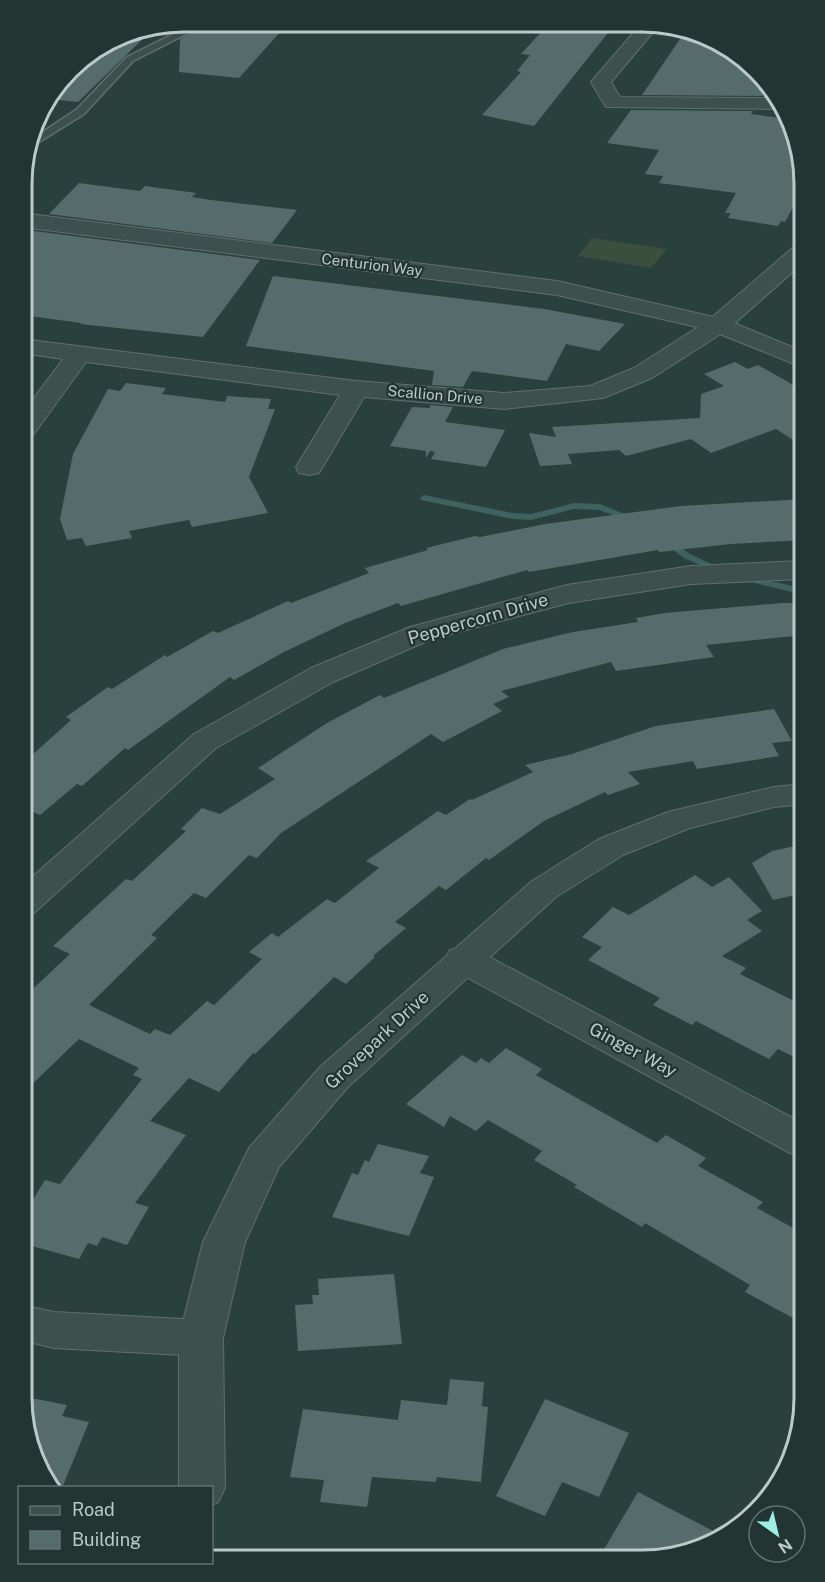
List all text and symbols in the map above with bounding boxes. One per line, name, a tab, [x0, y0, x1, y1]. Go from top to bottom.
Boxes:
street label: Centurion Way	[321, 250, 423, 279]
street label: Scallion Drive	[387, 382, 483, 407]
street label: Peppercorn Drive	[405, 588, 550, 649]
street label: Grovepark Drive	[320, 986, 433, 1093]
street label: Ginger Way	[586, 1018, 681, 1082]
legend	[18, 1486, 213, 1564]
text: Road	[72, 1499, 115, 1520]
north arrow	[747, 1504, 807, 1564]
text: Building	[72, 1529, 141, 1550]
text: N	[775, 1535, 796, 1557]

